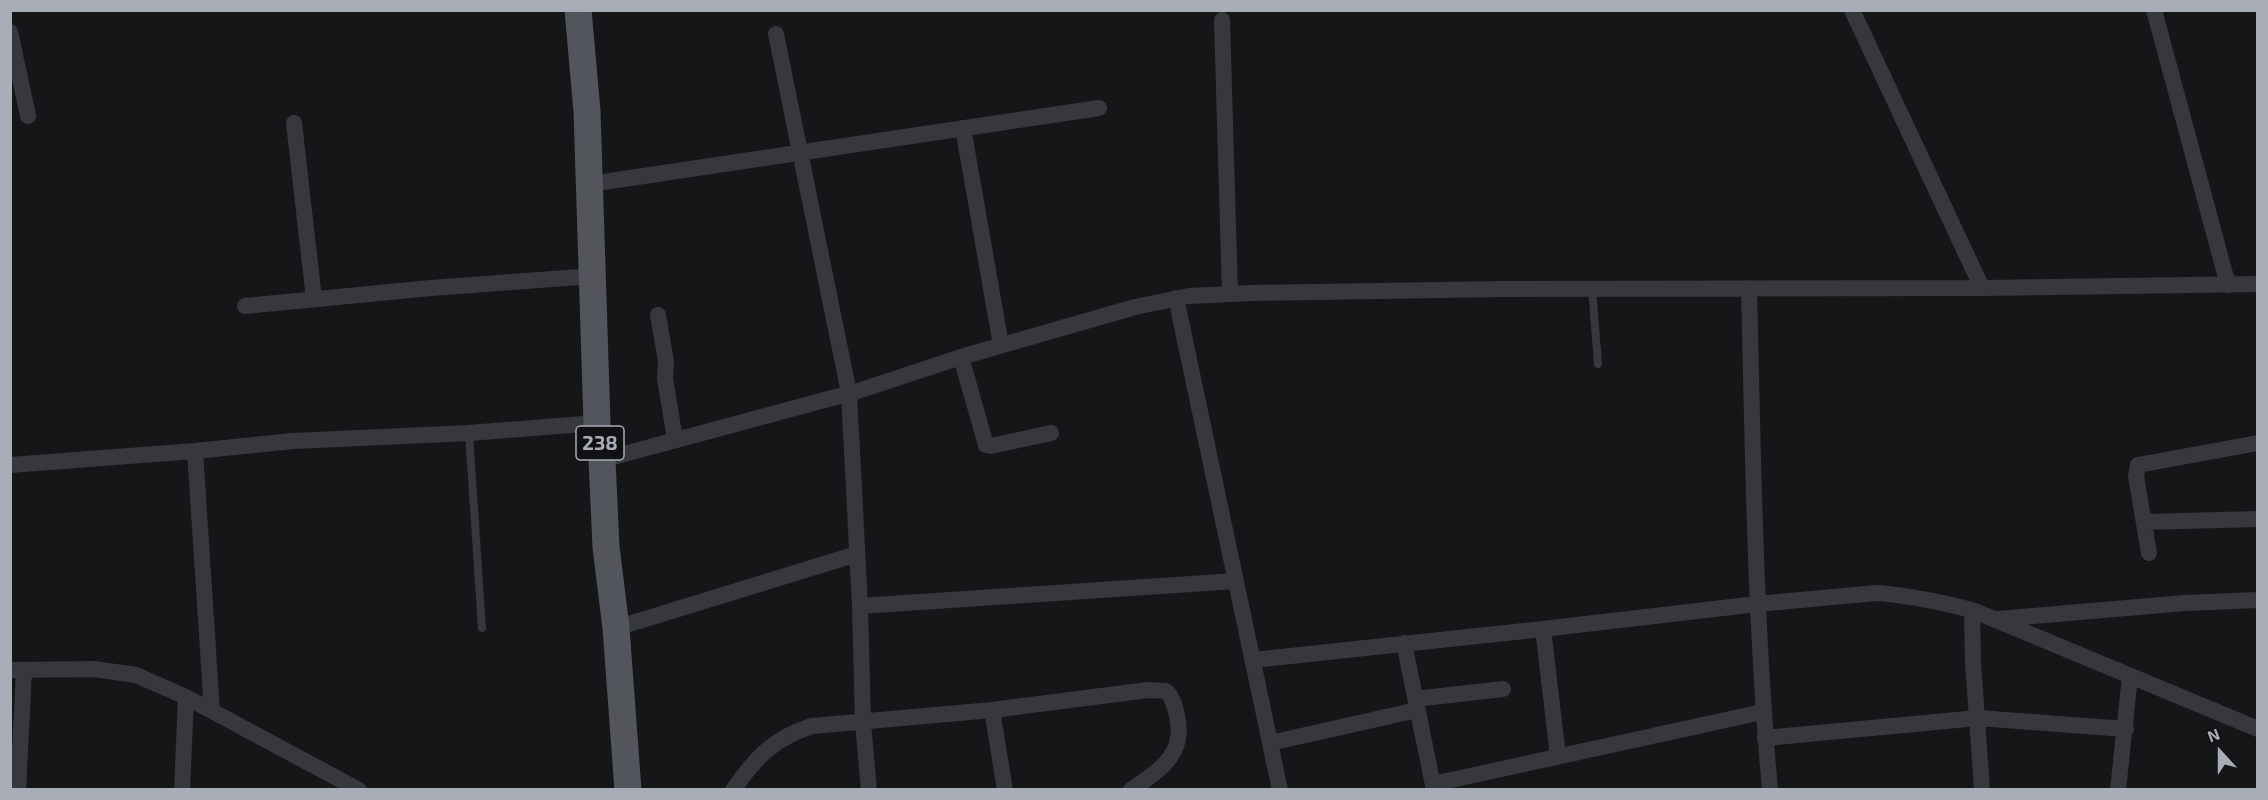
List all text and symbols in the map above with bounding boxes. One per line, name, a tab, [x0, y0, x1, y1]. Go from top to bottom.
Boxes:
road number: 238	[576, 426, 624, 460]
north arrow	[2190, 722, 2250, 782]
text: N	[2205, 724, 2222, 746]

